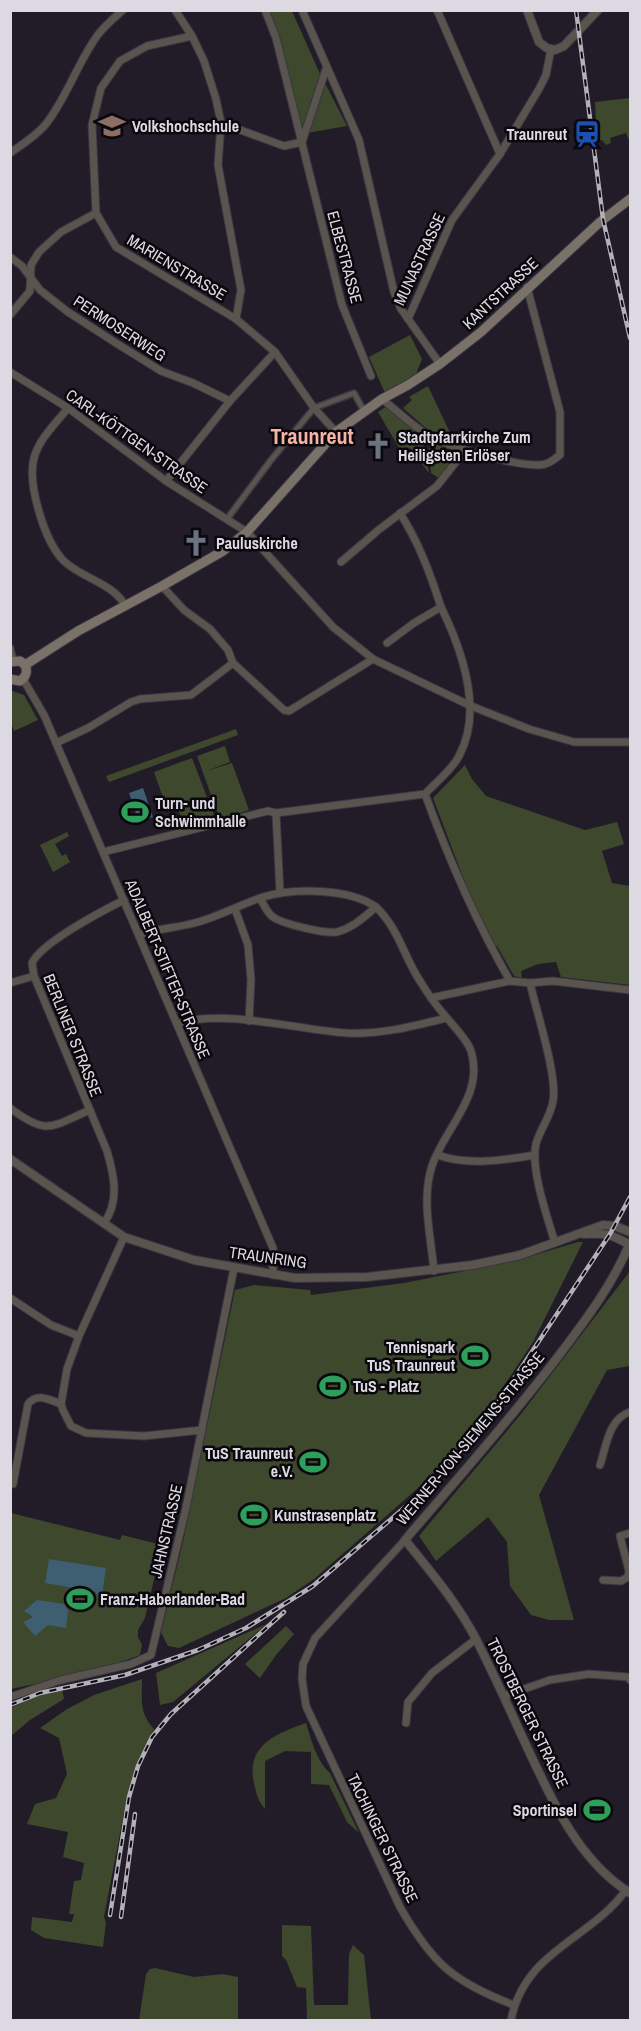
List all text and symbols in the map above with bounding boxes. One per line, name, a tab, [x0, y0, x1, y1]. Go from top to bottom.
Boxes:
school or university icon: Volkshochschule	[97, 111, 127, 141]
place label: Volkshochschule	[132, 115, 239, 137]
station icon: Traunreut	[572, 119, 602, 149]
place label: Traunreut	[506, 123, 568, 145]
street label: ELBESTRASSE	[322, 208, 368, 306]
street label: MUNASTRASSE	[388, 209, 450, 309]
street label: MARIENSTRASSE	[123, 229, 231, 305]
street label: KANTSTRASSE	[457, 252, 543, 334]
street label: PERMOSERWEG	[69, 290, 171, 366]
street label: CARL-KÖTTGEN-STRASSE	[62, 384, 212, 498]
district label: Traunreut	[270, 421, 354, 451]
place label: Stadtpfarrkirche Zum Heiligsten Erlöser	[398, 426, 531, 466]
church icon: Stadtpfarrkirche Zum Heiligsten Erlöser	[363, 431, 393, 461]
church icon: Pauluskirche	[181, 528, 211, 558]
place label: Pauluskirche	[216, 532, 298, 554]
place label: Turn- und Schwimmhalle	[155, 792, 246, 832]
sports icon: Turn- und Schwimmhalle	[120, 797, 150, 827]
street label: ADALBERT-STIFTER-STRASSE	[120, 875, 216, 1062]
street label: BERLINER STRASSE	[38, 970, 108, 1100]
street label: TRAUNRING	[228, 1241, 308, 1273]
place label: Tennispark TuS Traunreut	[367, 1336, 456, 1376]
sports icon: Tennispark TuS Traunreut	[460, 1341, 490, 1371]
street label: WERNER-VON-SIEMENS-STRASSE	[391, 1347, 549, 1529]
sports icon: TuS - Platz	[318, 1371, 348, 1401]
place label: TuS - Platz	[353, 1375, 420, 1397]
place label: TuS Traunreut e.V.	[205, 1442, 294, 1482]
sports icon: TuS Traunreut e.V.	[298, 1447, 328, 1477]
street label: JAHNSTRASSE	[145, 1482, 187, 1580]
sports icon: Kunstrasenplatz	[239, 1500, 269, 1530]
place label: Kunstrasenplatz	[274, 1504, 377, 1526]
sports icon: Franz-Haberlander-Bad	[65, 1584, 95, 1614]
place label: Franz-Haberlander-Bad	[100, 1588, 245, 1610]
street label: TROSTBERGER STRASSE	[482, 1634, 574, 1792]
street label: TACHINGER STRASSE	[342, 1770, 424, 1906]
sports icon: Sportinsel	[582, 1795, 612, 1825]
place label: Sportinsel	[513, 1799, 577, 1821]

